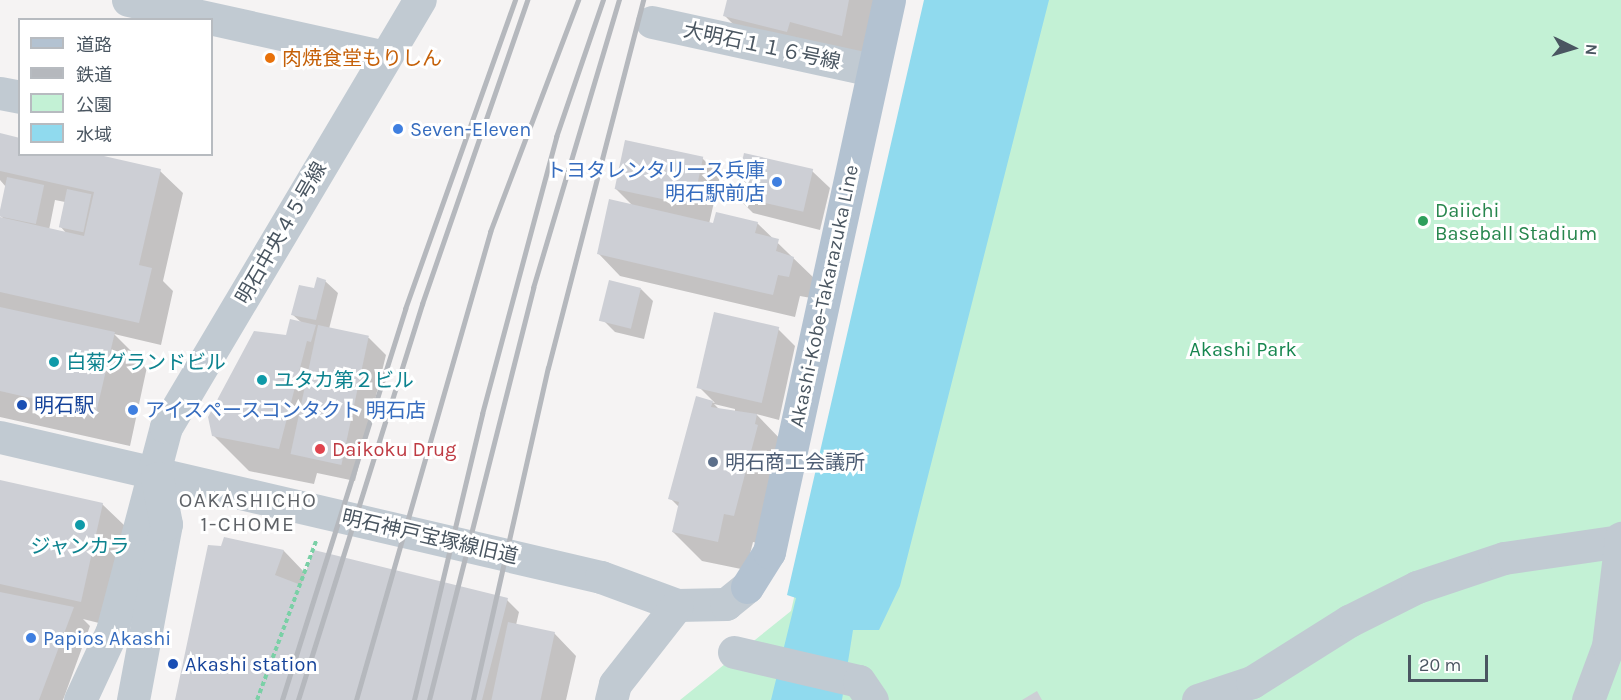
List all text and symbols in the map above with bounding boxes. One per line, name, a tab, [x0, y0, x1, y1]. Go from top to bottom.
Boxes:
legend	[18, 18, 213, 156]
street label: 大明石１１６号線	[681, 18, 843, 74]
north arrow	[1543, 18, 1603, 78]
text: 道路	[76, 34, 112, 56]
text: N	[1581, 43, 1601, 56]
place label: 肉焼食堂もりしん	[282, 46, 442, 70]
marker: 肉焼食堂もりしん	[263, 51, 277, 65]
text: 鉄道	[76, 64, 112, 86]
text: 公園	[76, 94, 112, 116]
place label: Seven-Eleven	[410, 117, 531, 141]
marker: Seven-Eleven	[391, 122, 405, 136]
text: 水域	[76, 124, 112, 146]
street label: 明石中央４５号線	[231, 158, 331, 308]
place label: トヨタレンタリース兵庫 明石駅前店	[545, 158, 765, 205]
street label: Akashi-Kobe-Takarazuka Line	[784, 163, 864, 429]
marker: トヨタレンタリース兵庫 明石駅前店	[770, 175, 784, 189]
place label: Daiichi Baseball Stadium	[1435, 198, 1597, 245]
marker: Daiichi Baseball Stadium	[1416, 214, 1430, 228]
park label: Akashi Park	[1189, 337, 1297, 361]
place label: 白菊グランドビル	[66, 350, 226, 374]
marker: 白菊グランドビル	[47, 355, 61, 369]
place label: ユタカ第２ビル	[274, 368, 414, 392]
marker: ユタカ第２ビル	[255, 373, 269, 387]
place label: 明石駅	[34, 393, 94, 417]
marker: 明石駅	[15, 398, 29, 412]
place label: アイスペースコンタクト 明石店	[145, 398, 430, 422]
marker: アイスペースコンタクト 明石店	[126, 403, 140, 417]
place label: Daikoku Drug	[332, 437, 456, 461]
marker: Daikoku Drug	[313, 442, 327, 456]
place label: 明石商工会議所	[725, 450, 865, 474]
marker: 明石商工会議所	[706, 455, 720, 469]
district label: OAKASHICHO 1-CHOME	[179, 487, 317, 537]
street label: 明石神戸宝塚線旧道	[340, 505, 520, 569]
marker: ジャンカラ	[73, 518, 87, 532]
place label: ジャンカラ	[30, 534, 130, 558]
place label: Papios Akashi	[43, 626, 171, 650]
marker: Papios Akashi	[24, 631, 38, 645]
scale bar	[1411, 643, 1490, 681]
place label: Akashi station	[185, 652, 318, 676]
text: 20 m	[1419, 654, 1461, 676]
marker: Akashi station	[166, 657, 180, 671]

